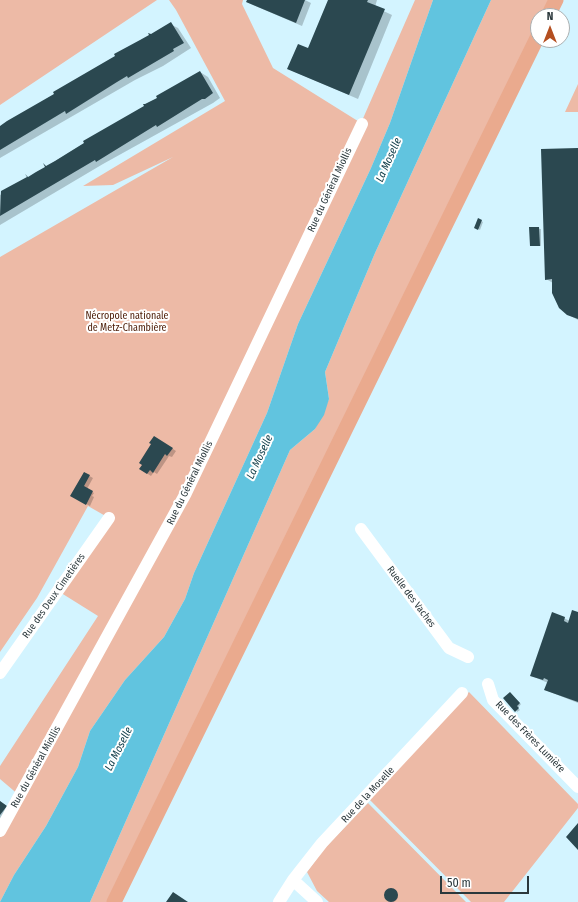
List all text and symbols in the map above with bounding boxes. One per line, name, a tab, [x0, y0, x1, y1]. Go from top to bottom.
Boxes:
north arrow	[530, 8, 570, 48]
text: N	[547, 10, 553, 23]
water label: La Moselle	[373, 136, 405, 184]
street label: Rue du Général Miollis	[305, 146, 355, 234]
park label: Nécropole nationale de Metz-Chambière	[85, 310, 169, 334]
water label: La Moselle	[244, 433, 276, 481]
street label: Rue du Général Miollis	[165, 439, 215, 527]
street label: Rue des Deux Cimetières	[20, 551, 88, 641]
street label: Ruelle des Vaches	[384, 564, 438, 630]
street label: Rue des Frères Lumière	[493, 699, 567, 775]
street label: Rue du Général Miollis	[9, 724, 63, 810]
water label: La Moselle	[102, 725, 136, 773]
street label: Rue de la Moselle	[339, 765, 397, 825]
scale bar	[442, 868, 531, 894]
text: 50 m	[447, 876, 471, 890]

